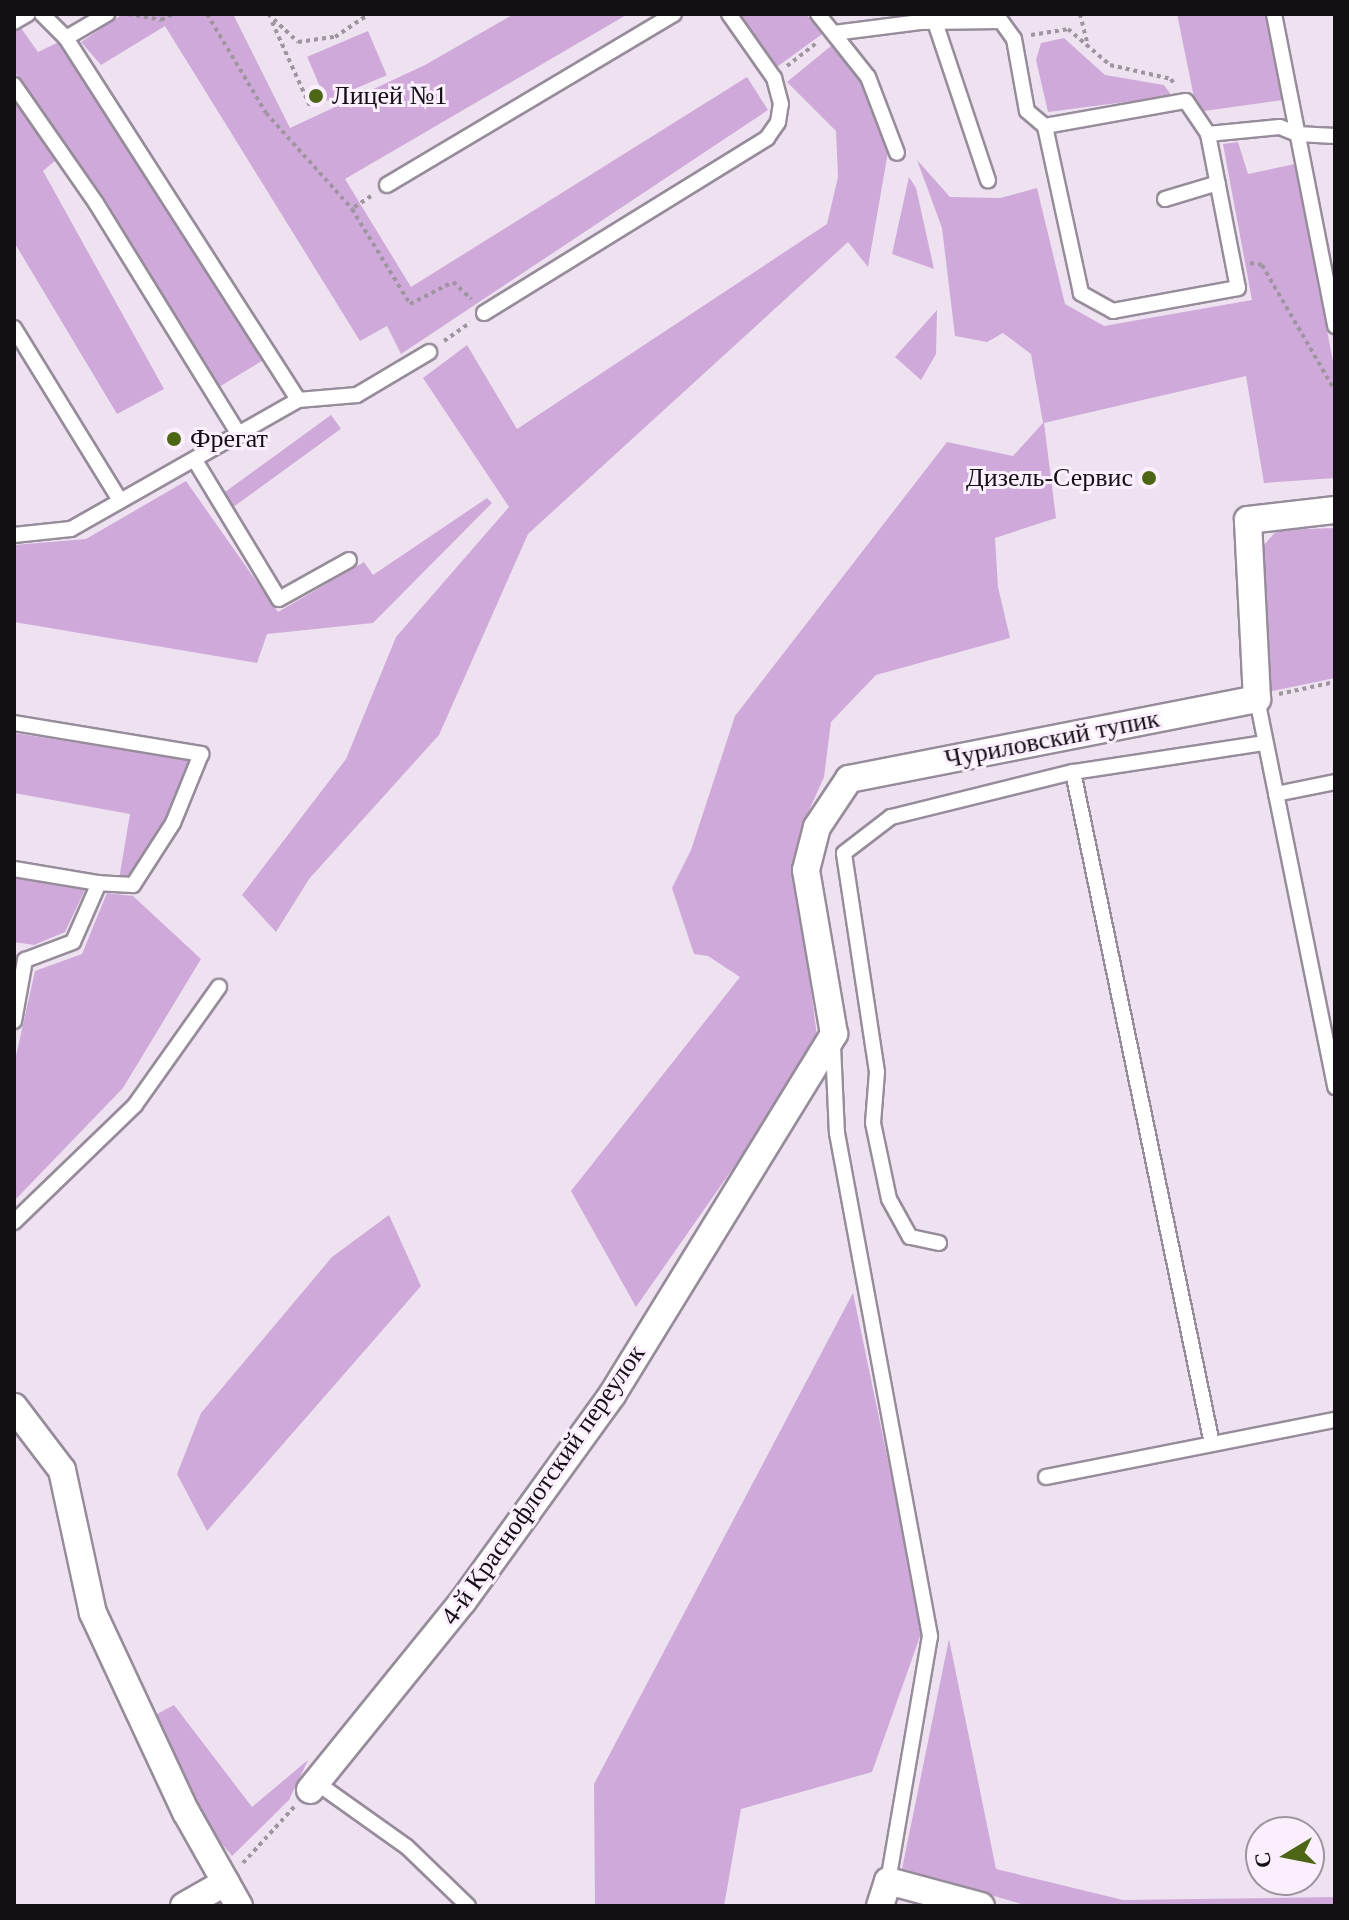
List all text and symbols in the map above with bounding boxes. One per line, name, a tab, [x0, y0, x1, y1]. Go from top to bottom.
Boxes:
place label: Лицей №1	[332, 80, 447, 112]
marker: Лицей №1	[307, 87, 325, 105]
place label: Фрегат	[190, 423, 268, 455]
marker: Фрегат	[165, 430, 183, 448]
place label: Дизель-Сервис	[966, 462, 1133, 494]
marker: Дизель-Сервис	[1140, 469, 1158, 487]
street label: Чуриловский тупик	[942, 703, 1162, 775]
street label: 4-й Краснофлотский переулок	[434, 1339, 652, 1631]
north arrow	[1245, 1816, 1325, 1896]
text: С	[1249, 1850, 1277, 1870]

